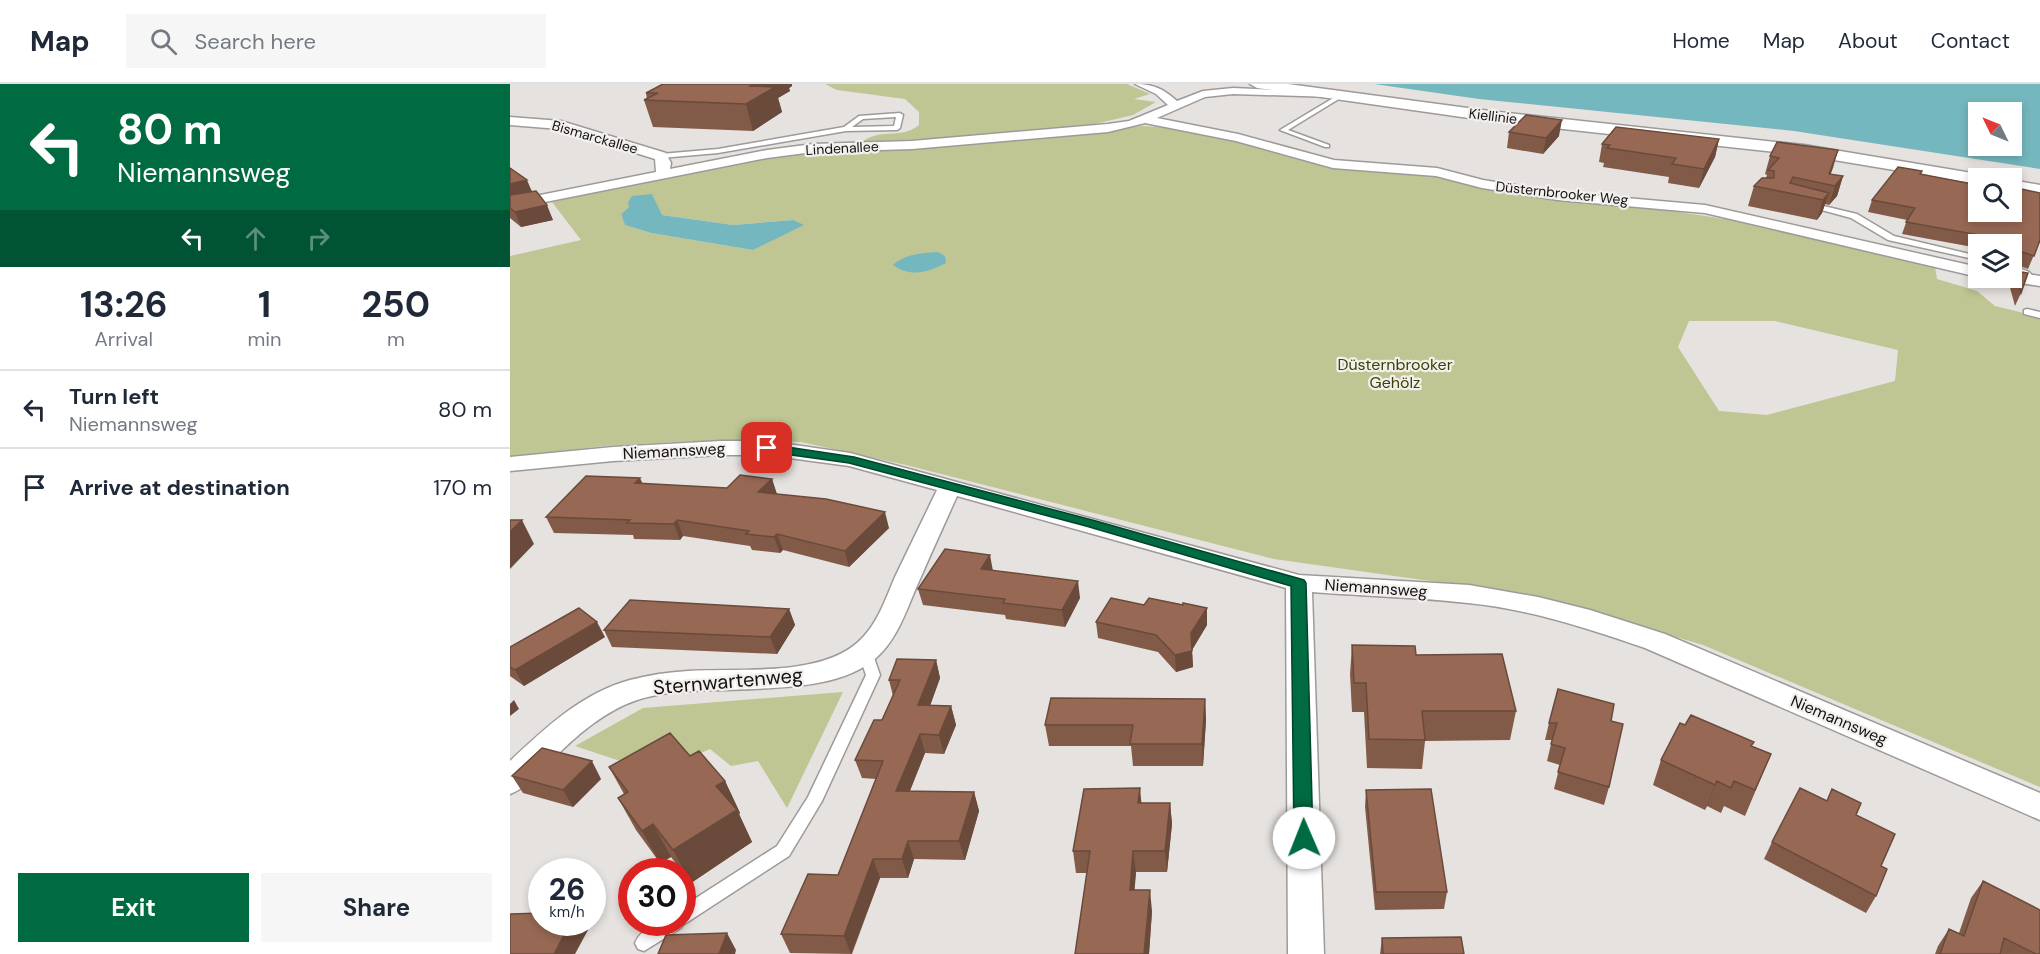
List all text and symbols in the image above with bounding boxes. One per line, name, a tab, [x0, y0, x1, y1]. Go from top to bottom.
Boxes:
search box	[126, 14, 546, 68]
text: Map	[30, 23, 90, 60]
icon: search	[147, 25, 180, 58]
text: Search here	[195, 27, 316, 56]
text: Home	[1672, 27, 1730, 55]
text: Map	[1763, 27, 1805, 55]
text: About	[1838, 27, 1898, 55]
text: Contact	[1931, 27, 2010, 55]
text: 80 m	[117, 102, 223, 157]
north arrow	[1968, 102, 2022, 156]
map controls	[1968, 102, 2022, 288]
street label: Kiellinie	[1468, 104, 1518, 128]
icon: left	[18, 108, 96, 186]
street label: Bismarckallee	[550, 116, 640, 158]
street label: Lindenallee	[805, 137, 879, 159]
text: Niemannsweg	[117, 155, 291, 190]
button: search	[1968, 168, 2022, 222]
street label: Düsternbrooker Weg	[1495, 177, 1629, 209]
icon: left	[176, 222, 209, 255]
icon: ahead	[239, 222, 272, 255]
icon: right	[302, 222, 335, 255]
button: layers	[1968, 234, 2022, 288]
text: 13:26	[80, 281, 168, 328]
text: 1	[258, 281, 271, 328]
text: 250	[362, 281, 430, 328]
text: Arrival	[95, 326, 153, 352]
text: min	[247, 326, 282, 352]
text: m	[387, 326, 405, 352]
park label: Düsternbrooker Gehölz	[1337, 354, 1453, 393]
text: Turn left	[69, 382, 159, 411]
icon: left	[18, 393, 51, 426]
text: 80 m	[438, 395, 492, 424]
text: Niemannsweg	[69, 411, 198, 437]
pin	[741, 422, 792, 473]
icon: arrive	[750, 431, 783, 464]
street label: Niemannsweg	[622, 438, 726, 464]
icon: arrive	[18, 471, 51, 504]
text: Arrive at destination	[69, 473, 290, 502]
text: 170 m	[433, 473, 492, 502]
street label: Niemannsweg	[1324, 574, 1428, 602]
street label: Sternwartenweg	[652, 661, 804, 701]
street label: Niemannsweg	[1788, 690, 1891, 750]
position arrow	[1272, 806, 1336, 870]
speed limit sign: 30	[618, 858, 696, 936]
text: 26	[549, 870, 585, 909]
button: Exit	[18, 873, 249, 942]
button: Share	[261, 873, 492, 942]
text: km/h	[549, 902, 585, 922]

